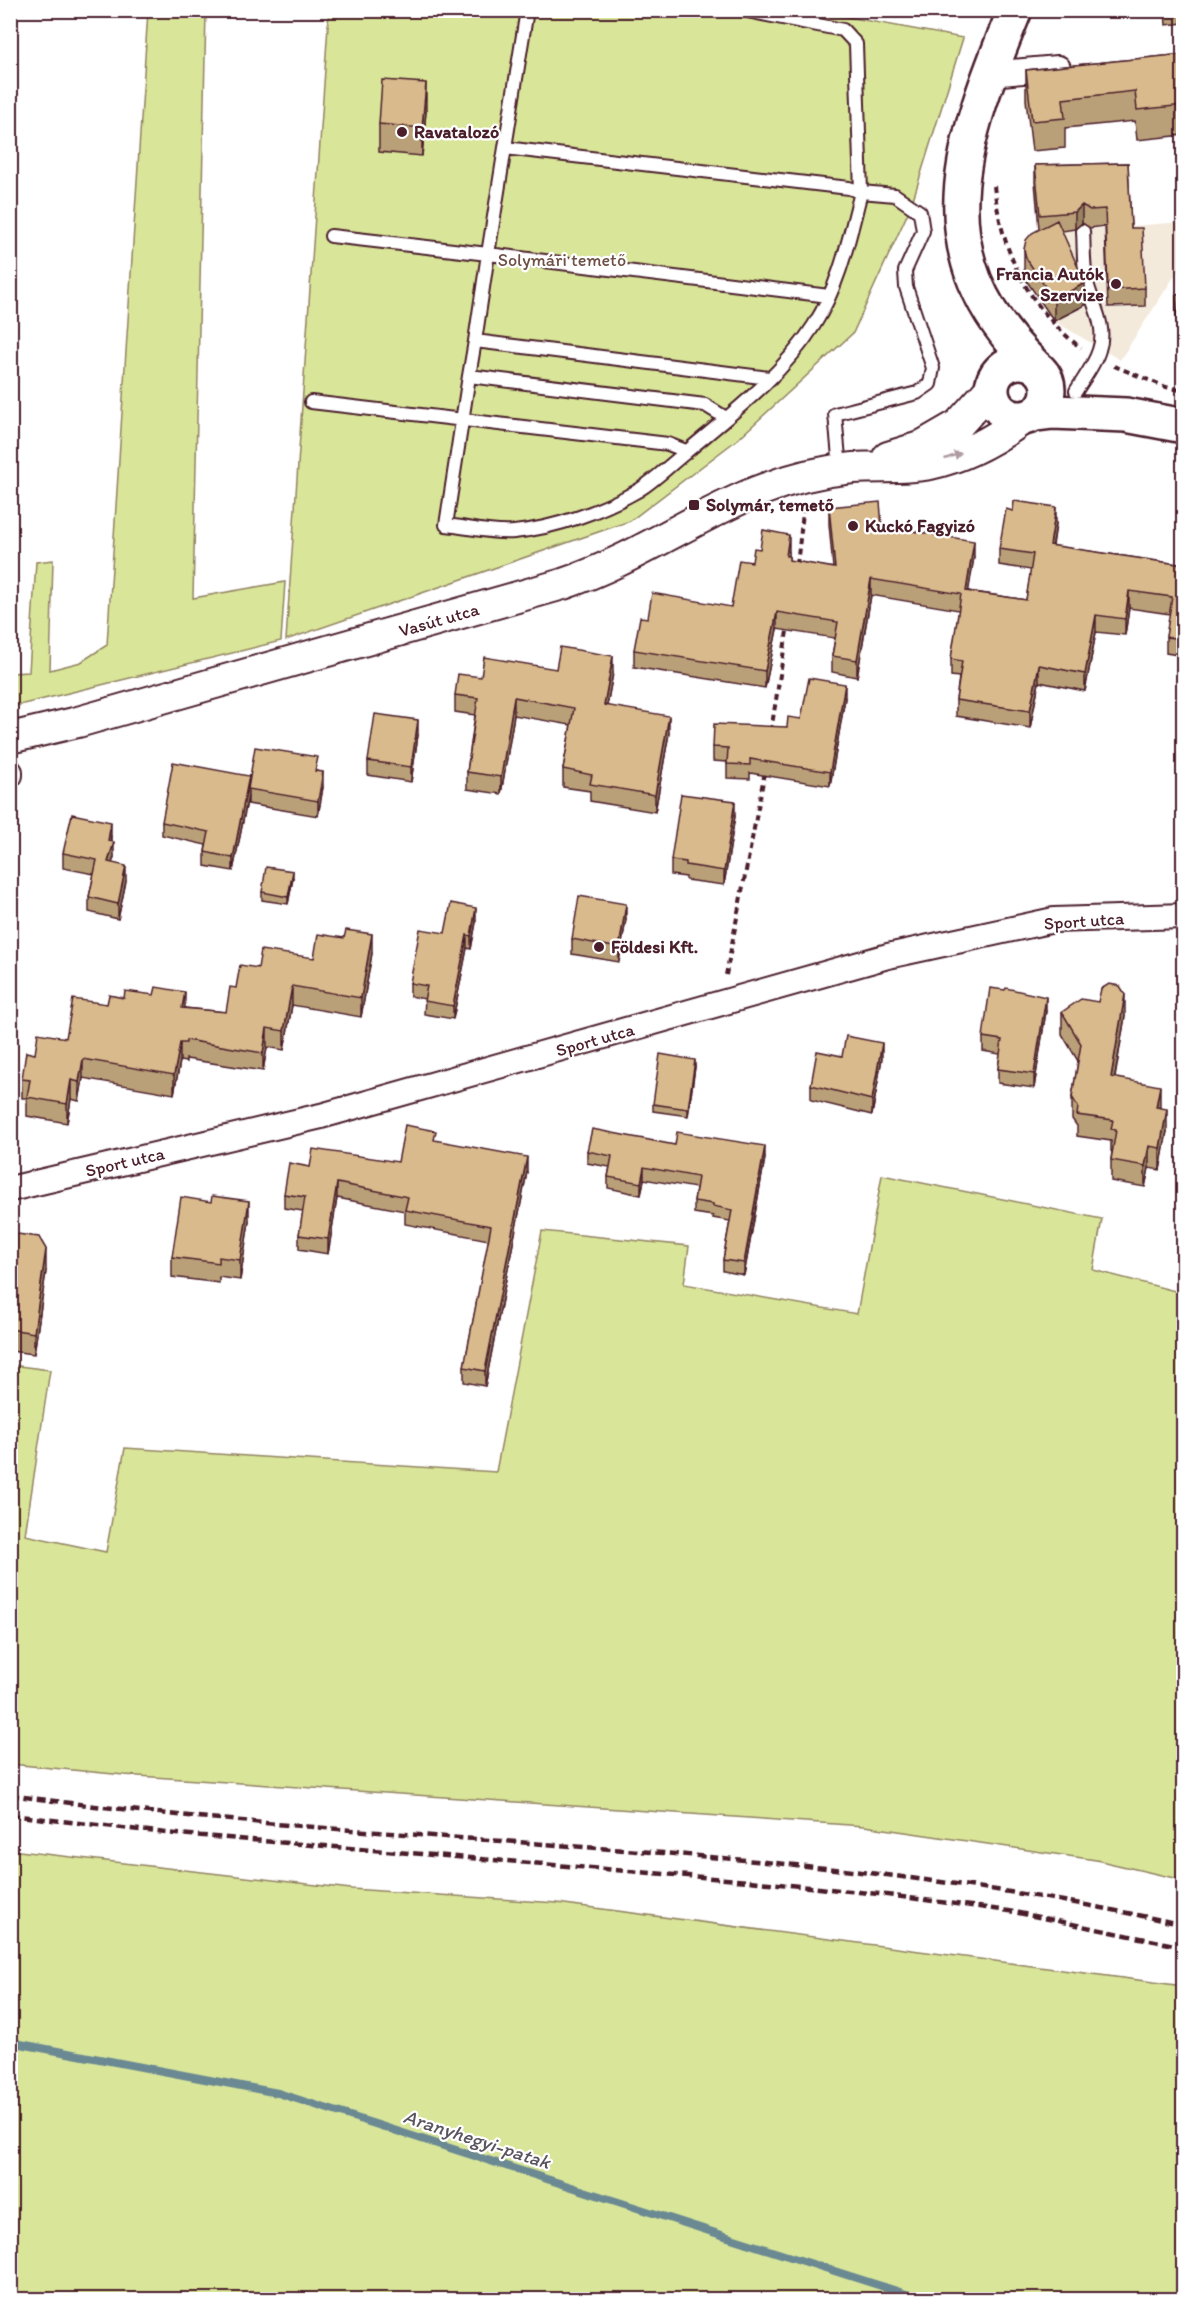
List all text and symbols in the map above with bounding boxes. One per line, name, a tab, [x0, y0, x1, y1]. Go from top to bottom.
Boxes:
place label: Ravatalozó	[414, 121, 499, 143]
marker: Ravatalozó	[395, 125, 409, 139]
park label: Solymári temető	[498, 249, 626, 271]
place label: Francia Autók Szervize	[996, 263, 1105, 306]
marker: Francia Autók Szervize	[1109, 277, 1123, 291]
one-way arrow	[944, 450, 962, 460]
place label: Solymár, temető	[706, 494, 834, 516]
marker: Solymár, temető	[687, 498, 701, 512]
place label: Kuckó Fagyizó	[865, 515, 975, 537]
marker: Kuckó Fagyizó	[846, 519, 860, 533]
street label: Vasút utca	[396, 598, 482, 642]
street label: Sport utca	[1043, 907, 1126, 935]
place label: Földesi Kft.	[611, 936, 698, 958]
marker: Földesi Kft.	[592, 940, 606, 954]
street label: Sport utca	[553, 1018, 637, 1062]
street label: Sport utca	[83, 1142, 167, 1182]
water label: Aranyhegyi-patak	[401, 2104, 555, 2175]

